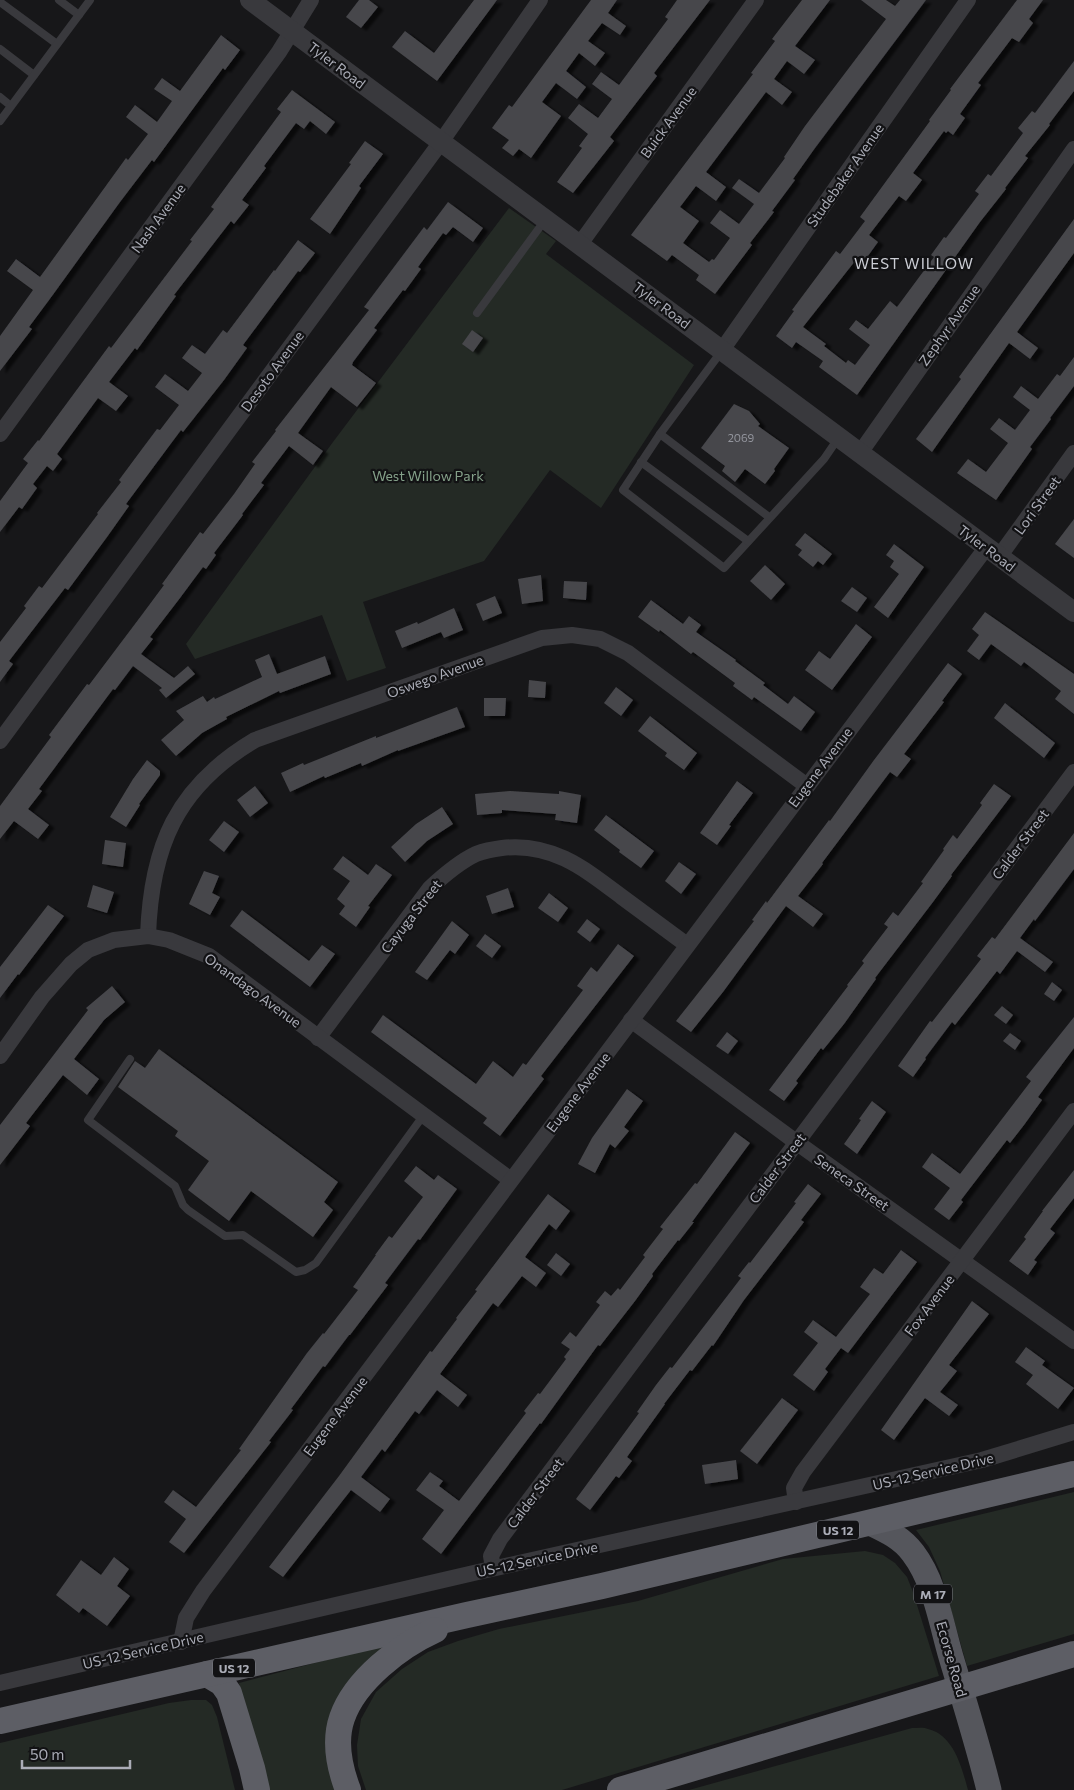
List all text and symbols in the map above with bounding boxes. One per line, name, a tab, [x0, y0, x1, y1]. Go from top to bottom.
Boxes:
street label: Tyler Road	[305, 38, 369, 92]
street label: Buick Avenue	[636, 83, 700, 161]
street label: Studebaker Avenue	[803, 120, 887, 230]
street label: Nash Avenue	[127, 180, 189, 256]
district label: WEST WILLOW	[854, 254, 974, 272]
street label: Tyler Road	[630, 278, 694, 332]
street label: Zephyr Avenue	[915, 281, 983, 369]
street label: Desoto Avenue	[237, 327, 307, 415]
house number: 2069	[728, 431, 755, 444]
park label: West Willow Park	[372, 467, 484, 484]
street label: Lori Street	[1010, 472, 1064, 537]
street label: Tyler Road	[955, 521, 1019, 575]
street label: Oswego Avenue	[385, 651, 485, 701]
street label: Eugene Avenue	[784, 724, 856, 810]
street label: Calder Street	[988, 805, 1052, 883]
street label: Cayuga Street	[377, 876, 445, 956]
street label: Onandago Avenue	[201, 949, 305, 1031]
street label: Eugene Avenue	[542, 1049, 614, 1135]
street label: Calder Street	[745, 1129, 809, 1207]
street label: Seneca Street	[811, 1150, 893, 1214]
street label: Fox Avenue	[900, 1271, 958, 1339]
street label: Eugene Avenue	[299, 1373, 371, 1459]
street label: US-12 Service Drive	[871, 1449, 995, 1493]
street label: Calder Street	[503, 1454, 567, 1532]
road number: US 12	[817, 1520, 859, 1540]
street label: US-12 Service Drive	[475, 1538, 599, 1580]
road number: M 17	[914, 1585, 952, 1604]
street label: Ecorse Road	[933, 1619, 971, 1699]
street label: US-12 Service Drive	[81, 1628, 205, 1672]
road number: US 12	[213, 1659, 255, 1678]
scale bar	[22, 1738, 130, 1770]
text: 50 m	[30, 1745, 64, 1763]

